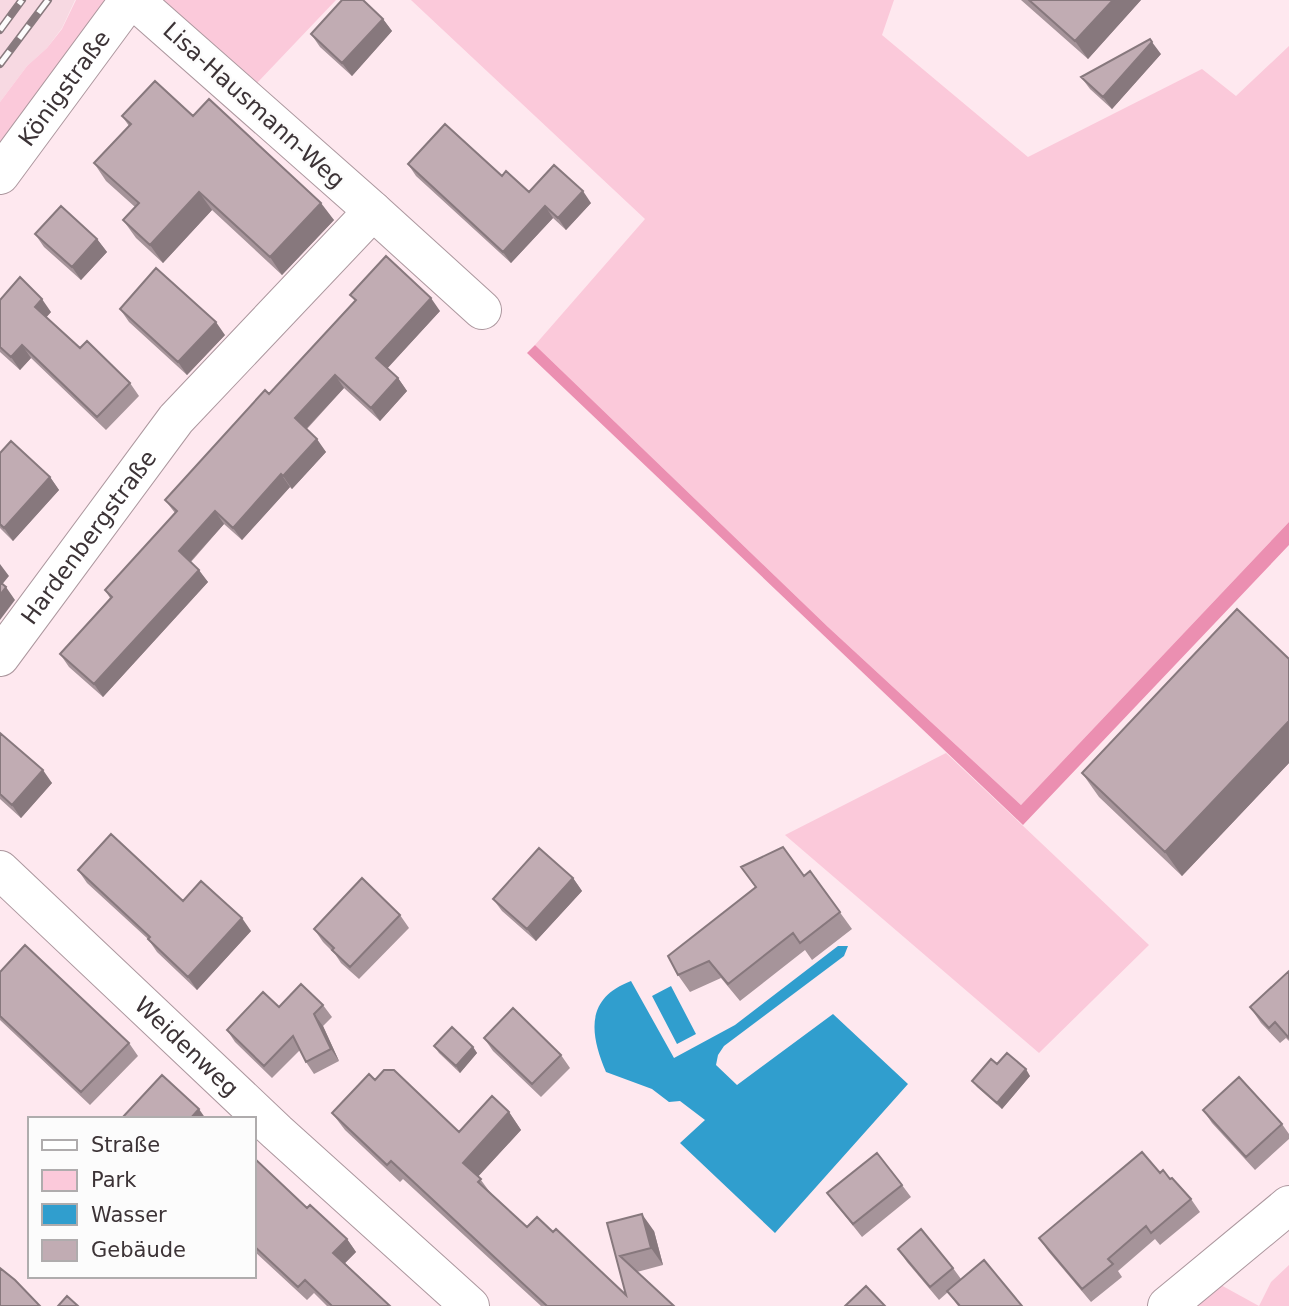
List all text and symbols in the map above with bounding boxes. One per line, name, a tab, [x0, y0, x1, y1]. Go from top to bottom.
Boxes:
street label: Lisa-Hausmann-Weg	[158, 17, 350, 193]
street label: Königstraße	[13, 25, 115, 151]
street label: Hardenbergstraße	[16, 445, 161, 629]
street label: Weidenweg	[130, 992, 244, 1102]
legend	[28, 1117, 256, 1278]
text: Straße	[91, 1133, 160, 1157]
text: Park	[91, 1168, 137, 1192]
text: Wasser	[91, 1203, 167, 1227]
text: Gebäude	[91, 1238, 186, 1262]

